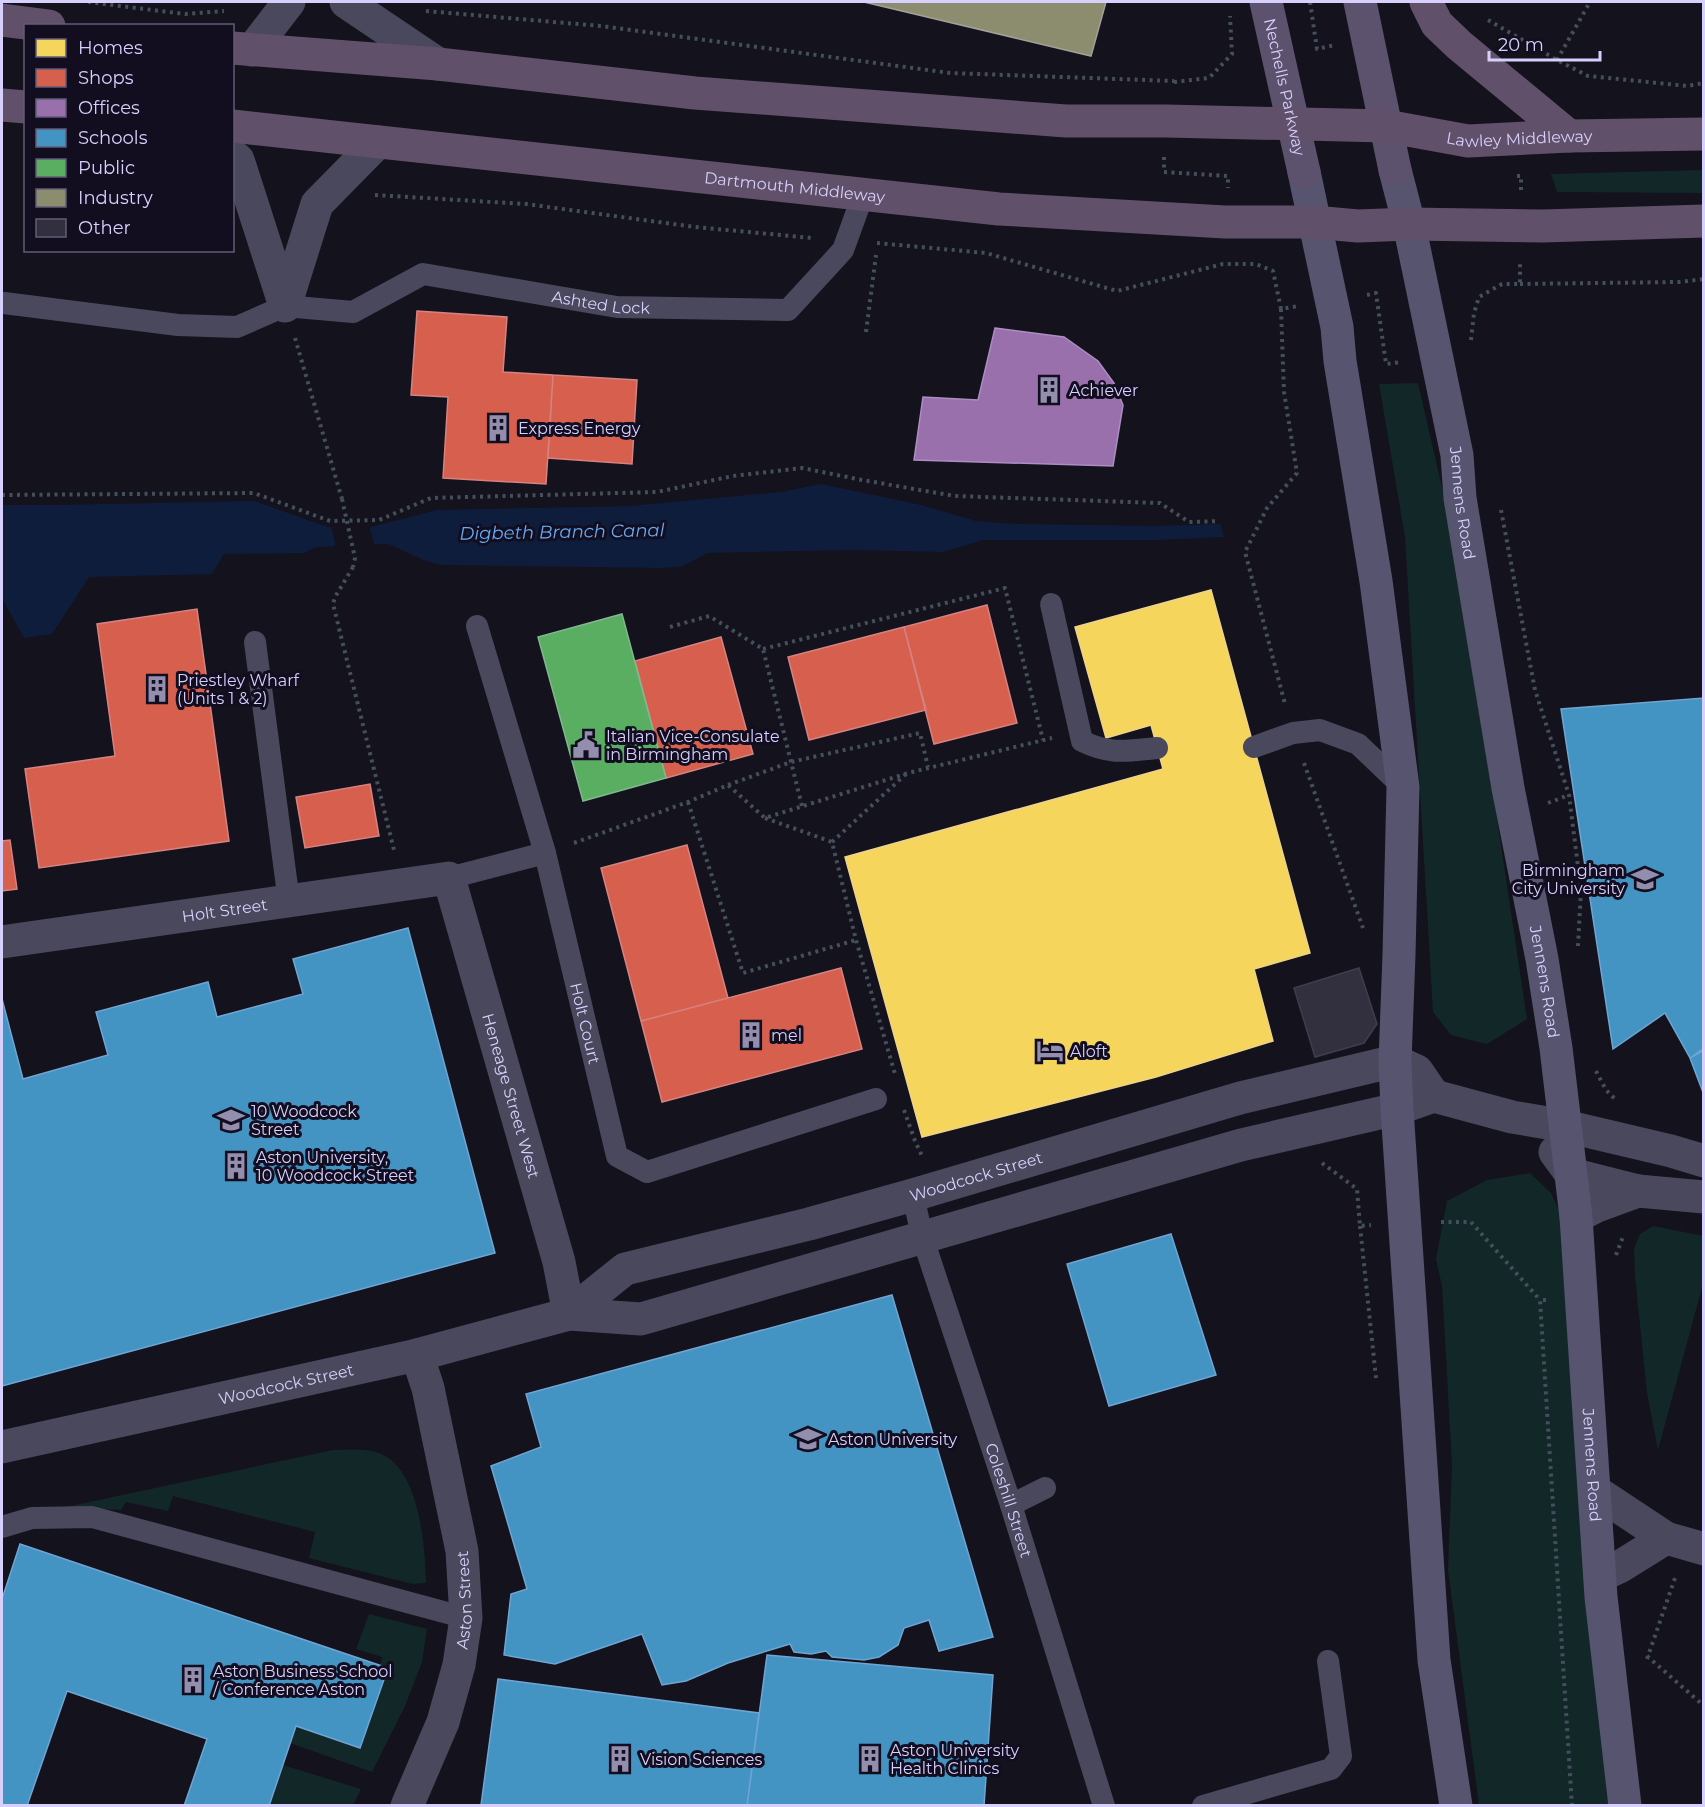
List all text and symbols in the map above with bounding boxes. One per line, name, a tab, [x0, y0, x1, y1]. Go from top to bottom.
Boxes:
street label: Nechells Parkway	[1260, 16, 1309, 158]
legend	[24, 24, 234, 252]
scale bar	[1489, 24, 1600, 62]
text: 20 m	[1498, 34, 1544, 56]
text: Homes	[78, 37, 143, 59]
text: Shops	[78, 67, 134, 89]
text: Offices	[78, 97, 140, 119]
text: Schools	[78, 127, 148, 149]
street label: Lawley Middleway	[1445, 127, 1593, 151]
text: Public	[78, 157, 135, 179]
street label: Dartmouth Middleway	[703, 168, 886, 207]
text: Industry	[78, 187, 153, 209]
text: Other	[78, 217, 131, 239]
street label: Ashted Lock	[550, 287, 650, 318]
building icon: Achiever	[1034, 375, 1064, 405]
place label: Achiever	[1069, 381, 1138, 400]
building icon: Express Energy	[483, 413, 513, 443]
place label: Express Energy	[518, 419, 641, 438]
street label: Jennens Road	[1445, 444, 1479, 561]
water label: Digbeth Branch Canal	[459, 519, 665, 545]
place label: Priestley Wharf (Units 1 & 2)	[177, 671, 300, 708]
building icon: Priestley Wharf (Units 1 & 2)	[142, 674, 172, 704]
place label: Italian Vice-Consulate in Birmingham	[606, 727, 780, 764]
public building icon: Italian Vice-Consulate in Birmingham	[571, 730, 601, 760]
place label: Birmingham City University	[1512, 861, 1625, 898]
school or university icon: Birmingham City University	[1630, 864, 1660, 894]
street label: Holt Street	[181, 895, 269, 926]
street label: Jennens Road	[1525, 923, 1563, 1039]
street label: Holt Court	[566, 981, 604, 1066]
street label: Heneage Street West	[478, 1011, 544, 1181]
building icon: mel	[736, 1020, 766, 1050]
place label: mel	[771, 1026, 802, 1045]
hotel icon: Aloft	[1035, 1036, 1065, 1066]
place label: Aloft	[1070, 1042, 1108, 1061]
place label: 10 Woodcock Street	[251, 1102, 357, 1139]
school or university icon: 10 Woodcock Street	[216, 1105, 246, 1135]
place label: Aston University, 10 Woodcock Street	[256, 1148, 415, 1185]
street label: Woodcock Street	[907, 1148, 1045, 1205]
building icon: Aston University, 10 Woodcock Street	[221, 1151, 251, 1181]
street label: Woodcock Street	[217, 1360, 356, 1409]
street label: Jennens Road	[1579, 1407, 1605, 1522]
school or university icon: Aston University	[793, 1424, 823, 1454]
place label: Aston University	[828, 1430, 958, 1449]
street label: Coleshill Street	[981, 1441, 1036, 1560]
street label: Aston Street	[452, 1550, 476, 1651]
place label: Aston Business School / Conference Aston	[212, 1662, 393, 1699]
building icon: Aston Business School / Conference Aston	[178, 1665, 208, 1695]
place label: Aston University Health Clinics	[890, 1741, 1020, 1778]
building icon: Vision Sciences	[605, 1744, 635, 1774]
building icon: Aston University Health Clinics	[855, 1744, 885, 1774]
place label: Vision Sciences	[640, 1750, 762, 1769]

